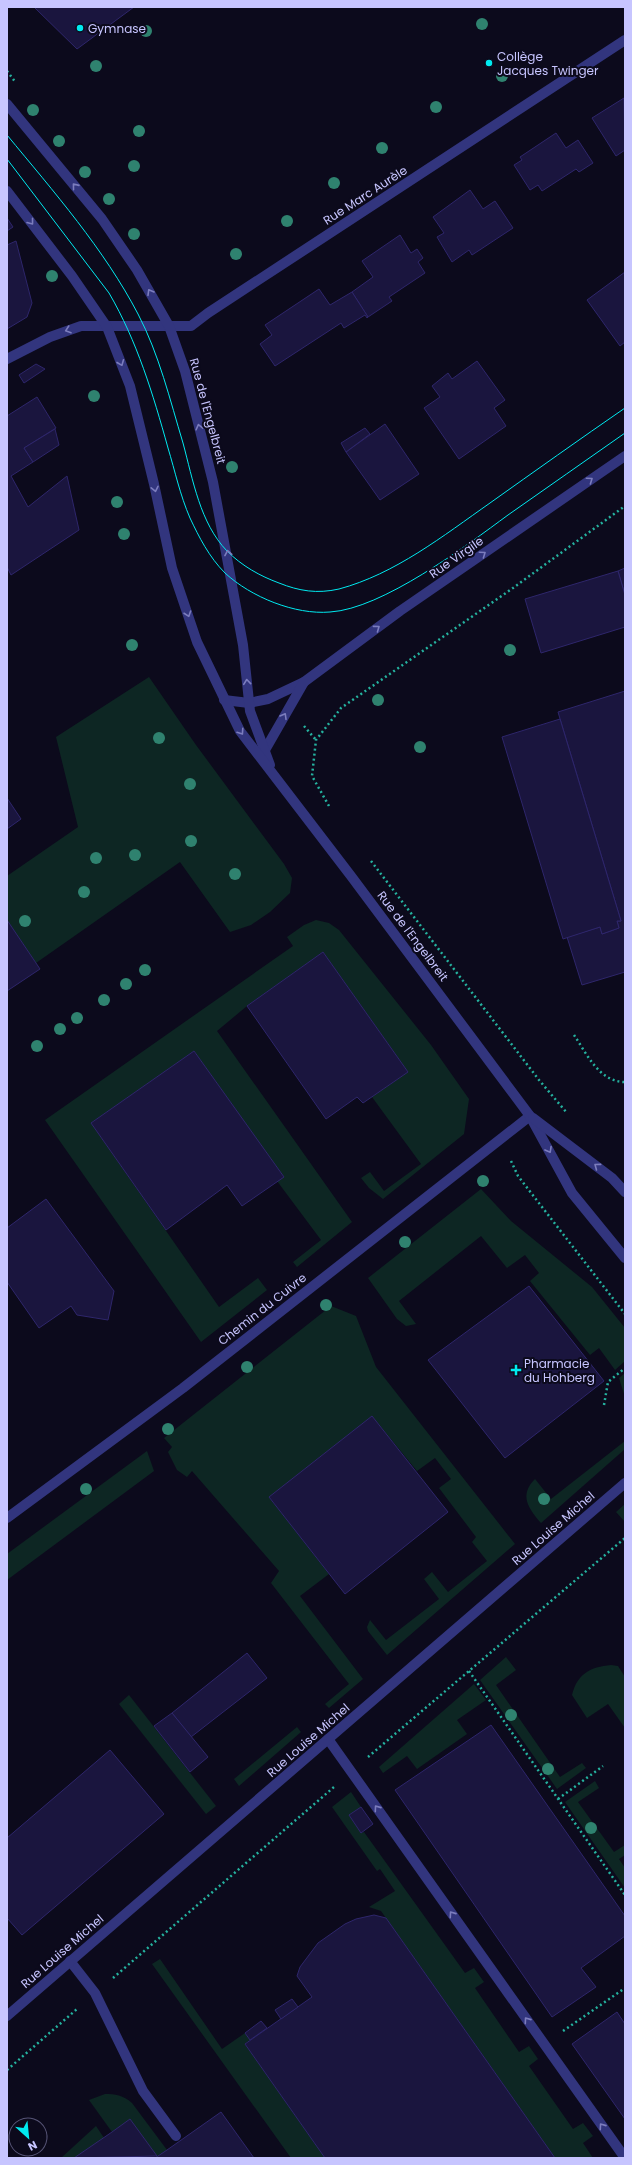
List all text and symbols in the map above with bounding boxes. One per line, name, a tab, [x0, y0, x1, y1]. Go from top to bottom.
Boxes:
place label: Gymnase	[88, 20, 146, 37]
marker: Gymnase	[75, 23, 85, 33]
place label: Collège Jacques Twinger	[497, 48, 599, 79]
marker: Collège Jacques Twinger	[484, 58, 494, 68]
street label: Rue Marc Aurèle	[320, 161, 410, 229]
one-way arrow	[72, 184, 79, 191]
one-way arrow	[26, 218, 34, 225]
one-way arrow	[147, 289, 154, 296]
one-way arrow	[65, 326, 72, 334]
street label: Rue de l'Engelbreit	[186, 356, 230, 466]
one-way arrow	[117, 360, 125, 367]
one-way arrow	[196, 423, 204, 430]
one-way arrow	[586, 478, 593, 485]
one-way arrow	[151, 485, 159, 492]
street label: Rue Virgile	[425, 532, 487, 582]
one-way arrow	[224, 550, 233, 557]
one-way arrow	[479, 552, 486, 559]
one-way arrow	[183, 611, 191, 618]
one-way arrow	[373, 626, 380, 633]
one-way arrow	[243, 679, 252, 685]
one-way arrow	[280, 713, 287, 721]
one-way arrow	[236, 728, 243, 735]
street label: Rue de l'Engelbreit	[373, 887, 453, 985]
one-way arrow	[544, 1146, 551, 1153]
one-way arrow	[594, 1164, 601, 1171]
street label: Chemin du Cuivre	[214, 1269, 310, 1349]
place label: Pharmacie du Hohberg	[524, 1355, 595, 1386]
marker: Pharmacie du Hohberg	[511, 1365, 521, 1375]
street label: Rue Louise Michel	[508, 1487, 598, 1569]
street label: Rue Louise Michel	[263, 1699, 353, 1781]
one-way arrow	[375, 1805, 382, 1812]
street label: Rue Louise Michel	[17, 1910, 107, 1992]
one-way arrow	[449, 1911, 457, 1918]
one-way arrow	[524, 2017, 532, 2024]
north arrow	[8, 2117, 48, 2157]
one-way arrow	[599, 2123, 607, 2130]
text: N	[25, 2137, 40, 2155]

